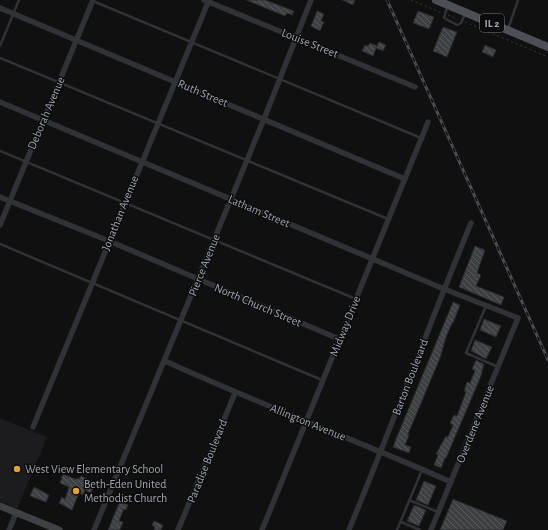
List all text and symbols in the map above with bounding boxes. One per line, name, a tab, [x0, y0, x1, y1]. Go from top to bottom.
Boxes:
road number: IL 2	[480, 14, 504, 32]
street label: Louise Street	[280, 26, 340, 60]
street label: Deborah Avenue	[25, 75, 67, 151]
street label: Ruth Street	[176, 77, 230, 109]
street label: Jonathan Avenue	[100, 174, 140, 252]
street label: Latham Street	[226, 193, 292, 229]
street label: Pierce Avenue	[186, 232, 222, 298]
street label: North Church Street	[213, 281, 303, 329]
street label: Midway Drive	[327, 294, 363, 358]
street label: Barton Boulevard	[390, 337, 430, 417]
street label: Overdene Avenue	[454, 384, 496, 464]
street label: Allington Avenue	[268, 401, 348, 443]
street label: Paradise Boulevard	[185, 418, 229, 504]
place label: West View Elementary School	[25, 463, 163, 476]
marker: West View Elementary School	[12, 464, 22, 474]
place label: Beth-Eden United Methodist Church	[84, 478, 167, 504]
marker: Beth-Eden United Methodist Church	[71, 486, 81, 496]

